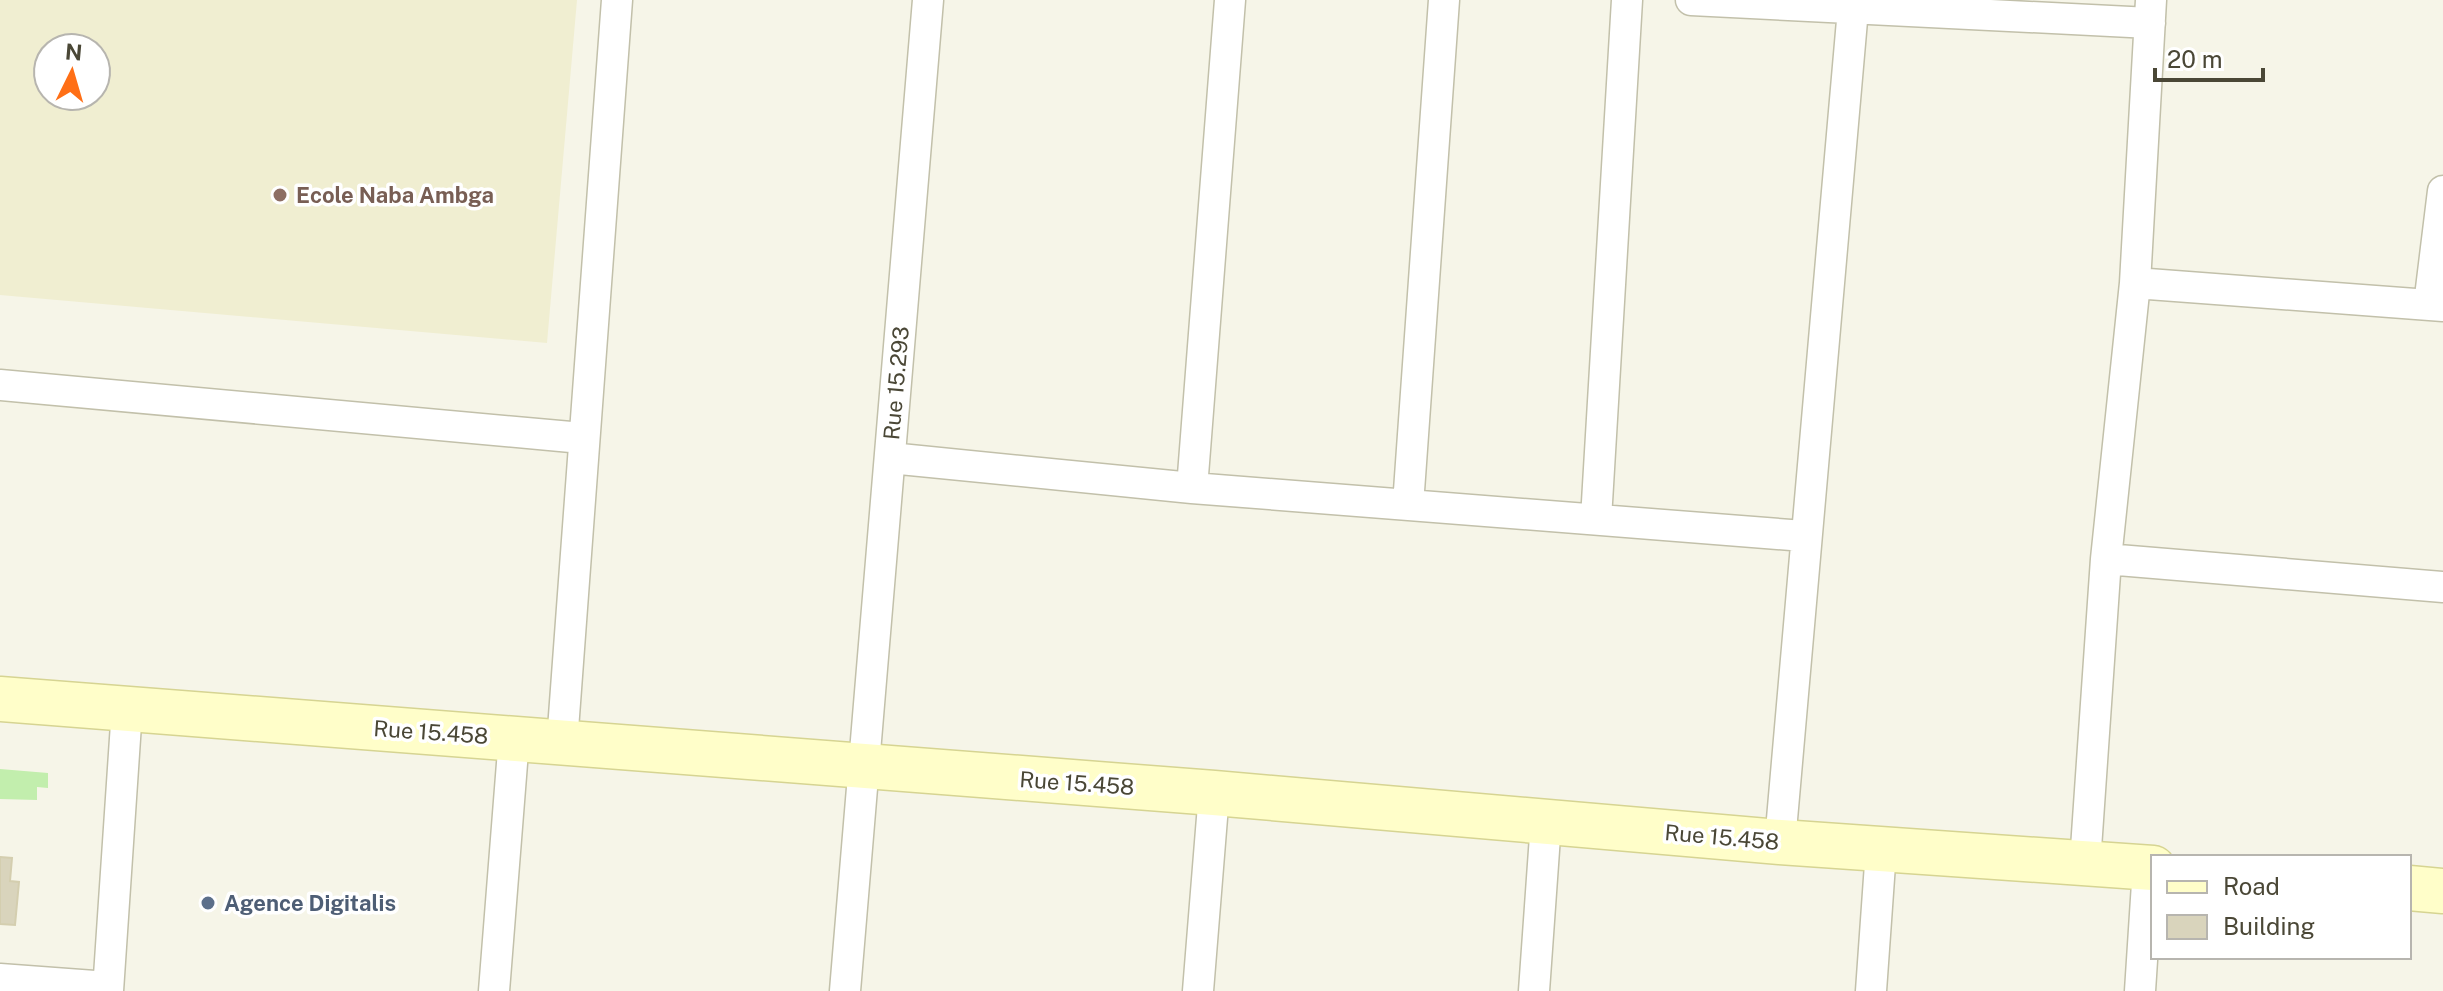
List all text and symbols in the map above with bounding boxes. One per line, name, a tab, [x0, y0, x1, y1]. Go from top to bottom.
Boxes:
north arrow	[32, 32, 112, 112]
scale bar	[2155, 32, 2263, 82]
text: N	[64, 38, 83, 66]
text: 20 m	[2167, 45, 2223, 73]
place label: Ecole Naba Ambga	[296, 182, 494, 208]
marker: Ecole Naba Ambga	[271, 186, 289, 204]
street label: Rue 15.293	[878, 325, 914, 441]
street label: Rue 15.458	[373, 715, 489, 749]
street label: Rue 15.458	[1019, 766, 1135, 800]
street label: Rue 15.458	[1664, 819, 1780, 855]
legend	[2151, 855, 2411, 959]
text: Road	[2223, 872, 2280, 900]
place label: Agence Digitalis	[224, 890, 396, 916]
marker: Agence Digitalis	[199, 894, 217, 912]
text: Building	[2223, 912, 2315, 940]

